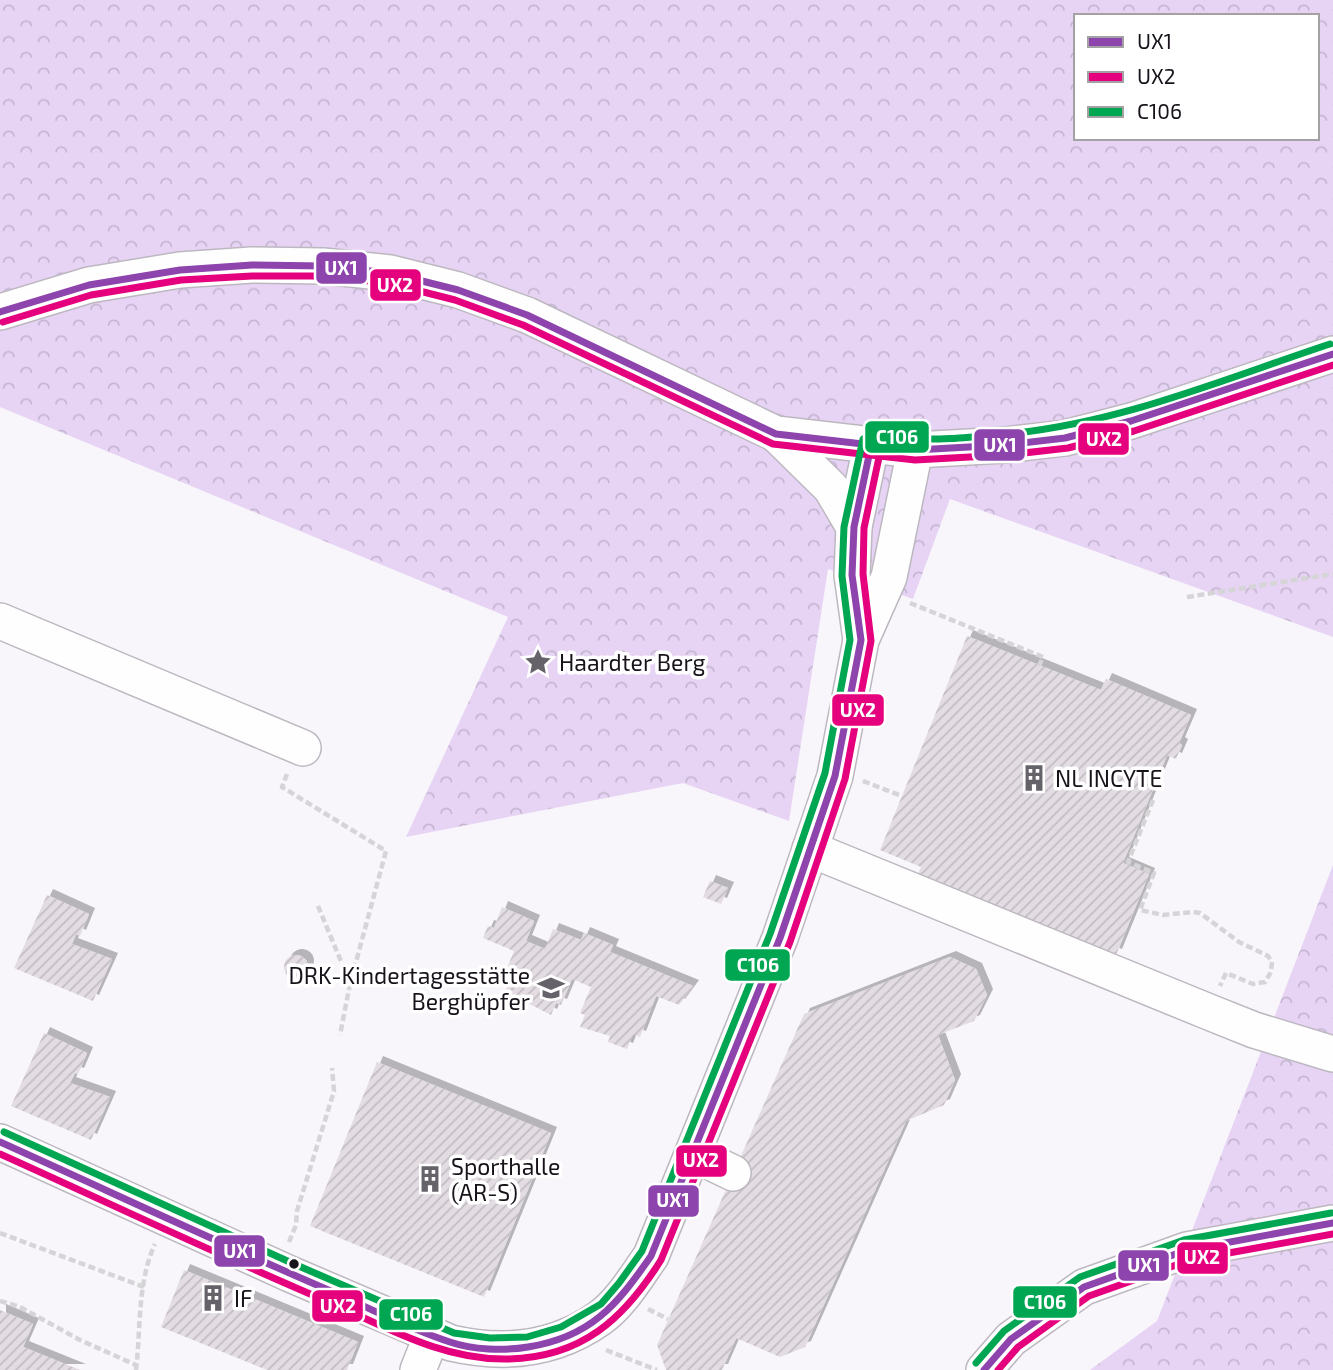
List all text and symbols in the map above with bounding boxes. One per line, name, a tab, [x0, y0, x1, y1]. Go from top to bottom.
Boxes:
legend	[1074, 14, 1319, 140]
text: UX1	[1137, 28, 1172, 53]
text: UX2	[1137, 63, 1176, 88]
text: C106	[1137, 98, 1182, 123]
line badge: UX1	[315, 251, 368, 285]
text: UX1	[324, 256, 358, 279]
line badge: UX2	[369, 268, 422, 302]
text: UX2	[377, 273, 413, 296]
line badge: C106	[864, 420, 930, 454]
line badge: UX2	[1077, 422, 1130, 456]
text: C106	[876, 425, 918, 448]
text: UX2	[1086, 427, 1122, 450]
line badge: UX1	[973, 428, 1026, 462]
text: UX1	[983, 433, 1017, 456]
place icon: Haardter Berg	[523, 647, 553, 677]
place label: Haardter Berg	[559, 648, 706, 676]
line badge: UX2	[831, 693, 885, 727]
text: UX2	[840, 698, 876, 721]
building icon: NL INCYTE	[1019, 763, 1049, 793]
place label: NL INCYTE	[1055, 764, 1162, 792]
line badge: C106	[724, 948, 791, 982]
text: C106	[737, 953, 779, 976]
place label: DRK-Kindertagesstätte Berghüpfer	[289, 961, 530, 1015]
school or university icon: DRK-Kindertagesstätte Berghüpfer	[536, 973, 566, 1003]
line badge: UX2	[675, 1144, 728, 1178]
text: UX2	[683, 1148, 719, 1171]
place label: Sporthalle (AR-S)	[451, 1152, 560, 1206]
building icon: Sporthalle (AR-S)	[415, 1164, 445, 1194]
line badge: UX1	[647, 1184, 700, 1218]
text: UX1	[656, 1188, 690, 1211]
line badge: UX1	[213, 1234, 266, 1268]
text: UX1	[223, 1239, 257, 1262]
line badge: UX2	[1176, 1241, 1229, 1275]
text: UX2	[1184, 1245, 1220, 1268]
line badge: UX1	[1117, 1249, 1170, 1282]
text: UX1	[1127, 1253, 1161, 1276]
unlabelled marker	[287, 1257, 301, 1271]
building icon: IF	[198, 1283, 228, 1313]
place label: IF	[234, 1284, 252, 1312]
line badge: C106	[1012, 1285, 1078, 1319]
line badge: UX2	[311, 1289, 364, 1323]
text: C106	[1024, 1290, 1066, 1313]
text: UX2	[320, 1294, 356, 1317]
line badge: C106	[378, 1298, 444, 1331]
text: C106	[390, 1302, 432, 1325]

